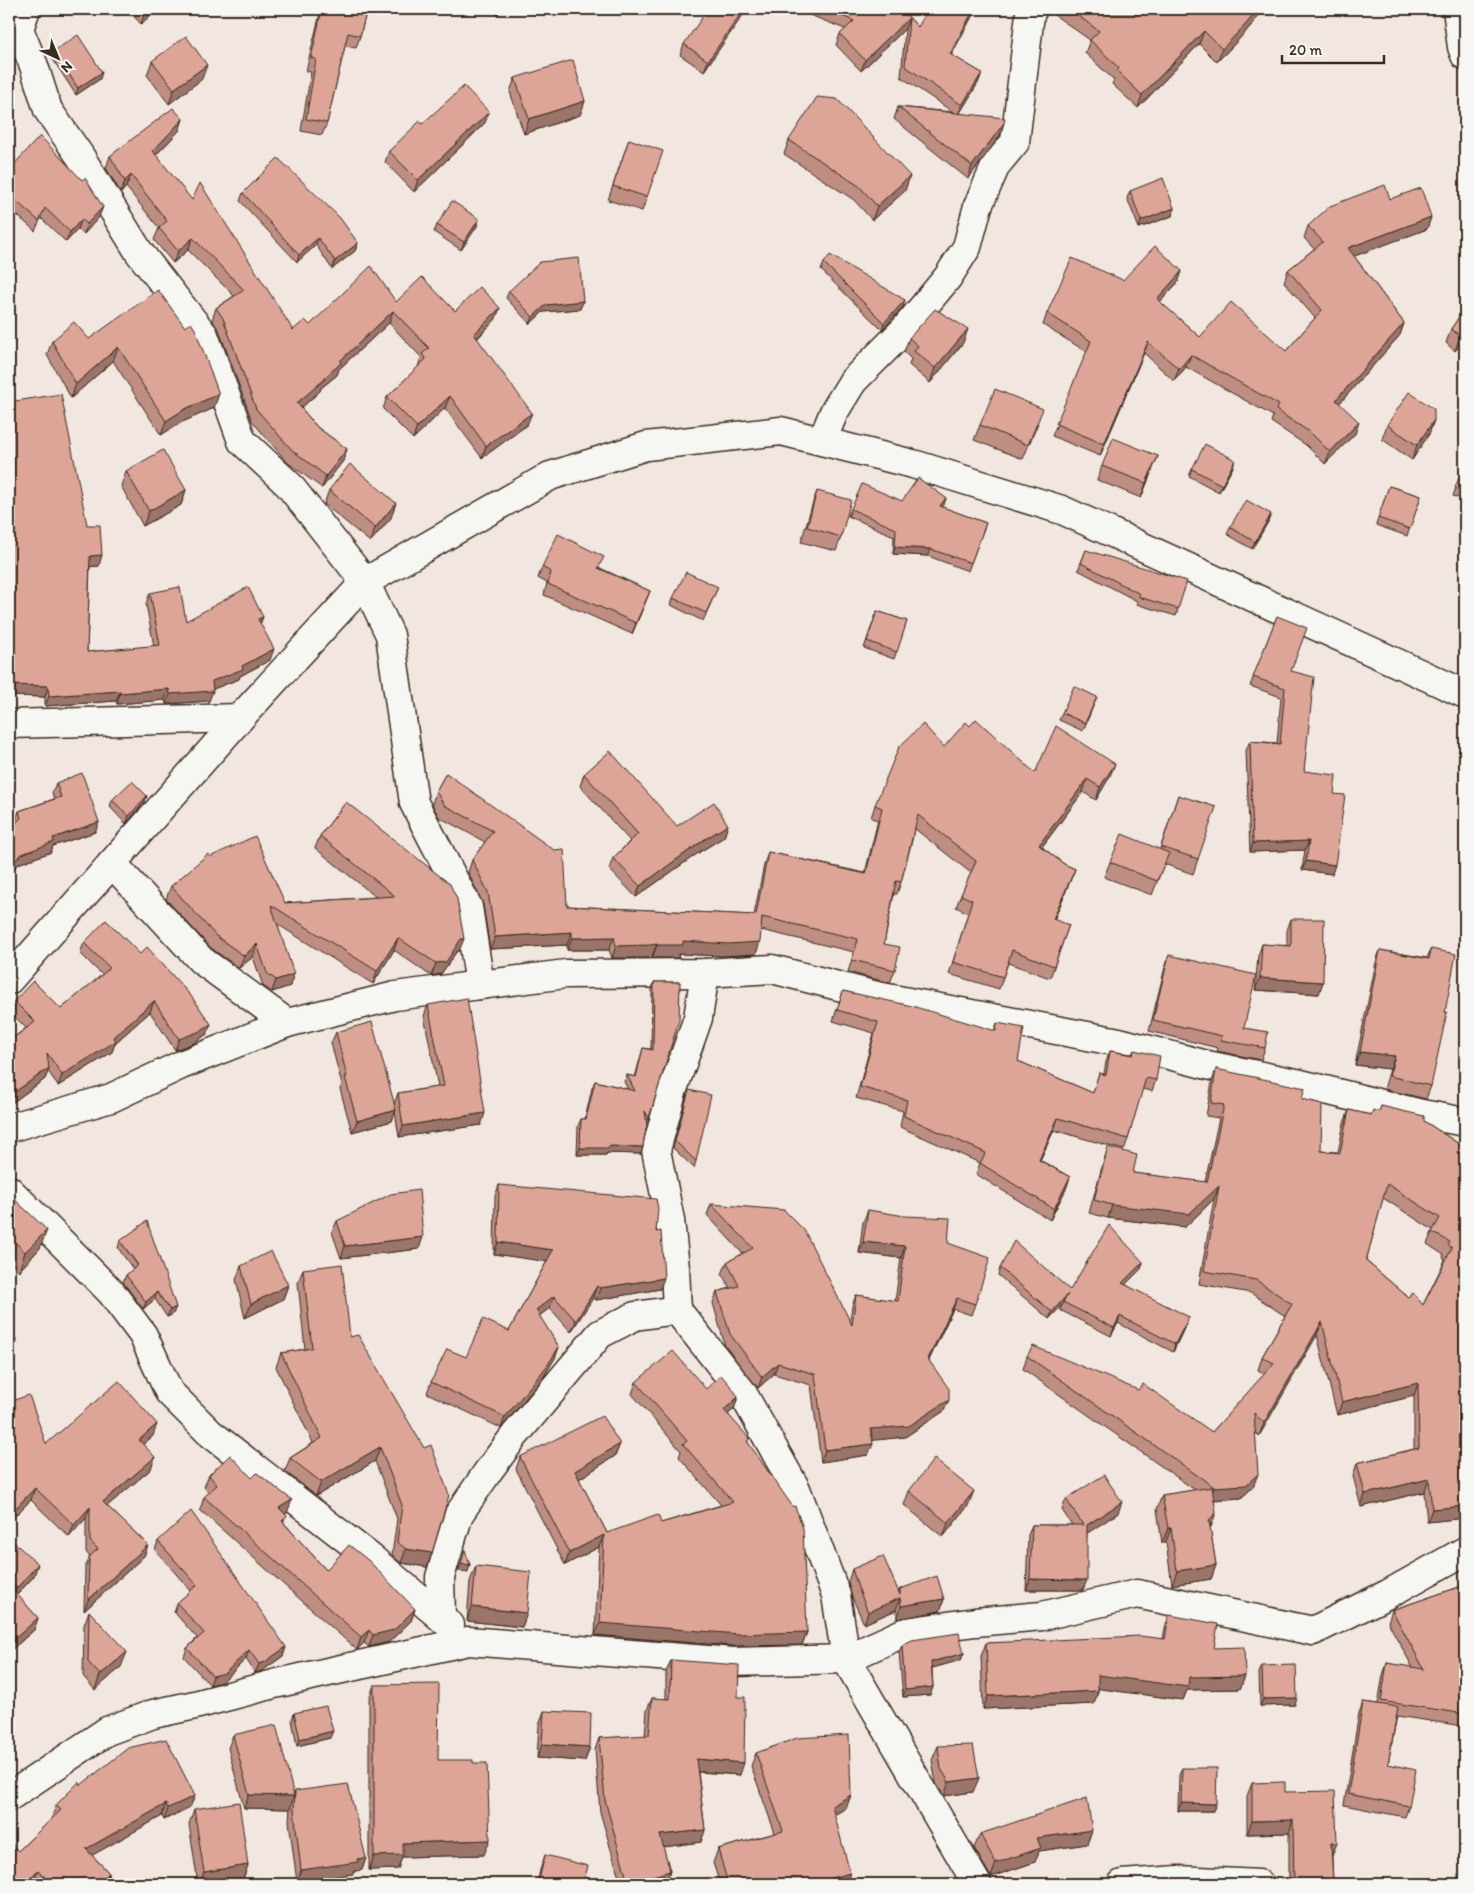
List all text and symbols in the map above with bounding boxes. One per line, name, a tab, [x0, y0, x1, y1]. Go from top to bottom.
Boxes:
north arrow	[32, 32, 82, 82]
scale bar	[1282, 32, 1384, 64]
text: 20 m	[1289, 41, 1323, 59]
text: N	[57, 58, 76, 76]

